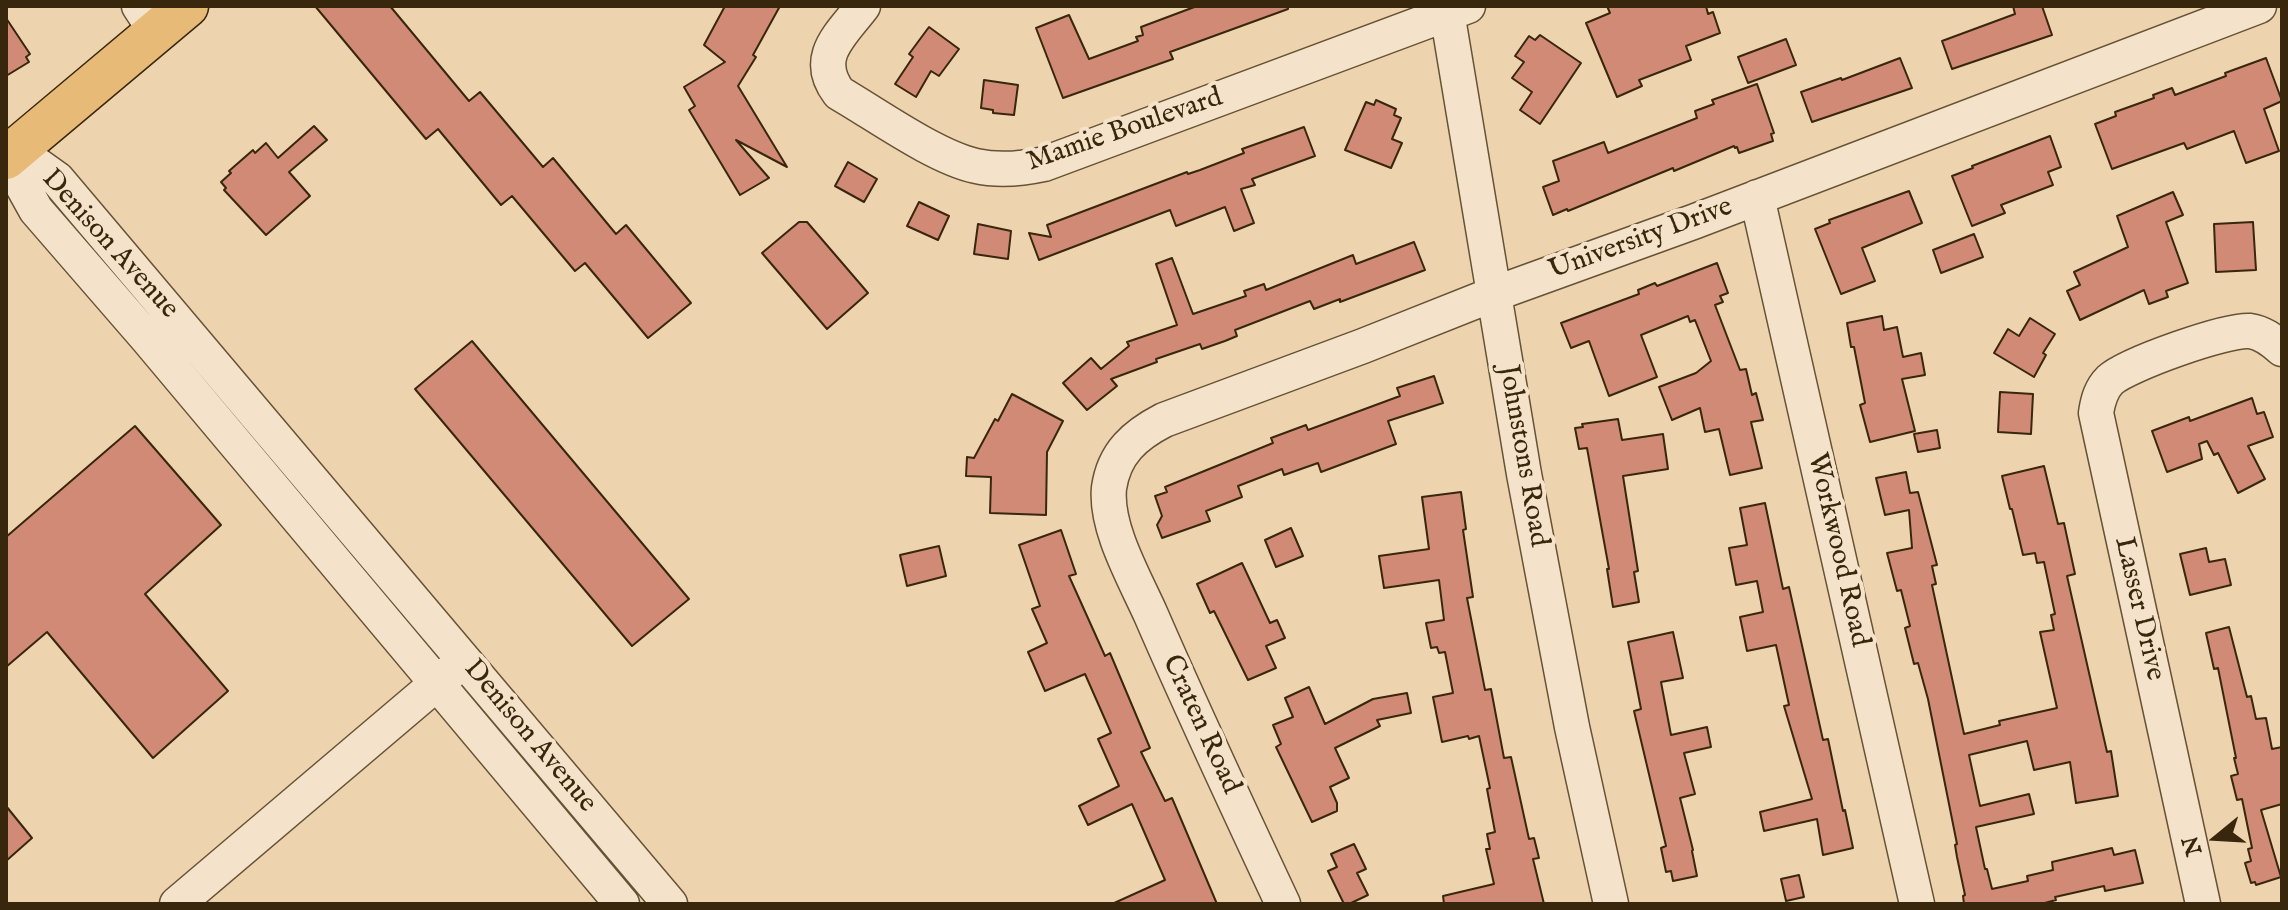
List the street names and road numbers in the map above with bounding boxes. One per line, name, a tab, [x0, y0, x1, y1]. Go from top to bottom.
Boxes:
street label: Mamie Boulevard	[1023, 82, 1227, 180]
street label: Denison Avenue	[33, 163, 185, 327]
street label: University Drive	[1545, 191, 1737, 289]
street label: Johnstons Road	[1489, 362, 1555, 550]
street label: Workwood Road	[1798, 450, 1876, 650]
street label: Lasser Drive	[2105, 534, 2171, 684]
street label: Craten Road	[1153, 650, 1247, 800]
street label: Denison Avenue	[455, 654, 603, 820]

